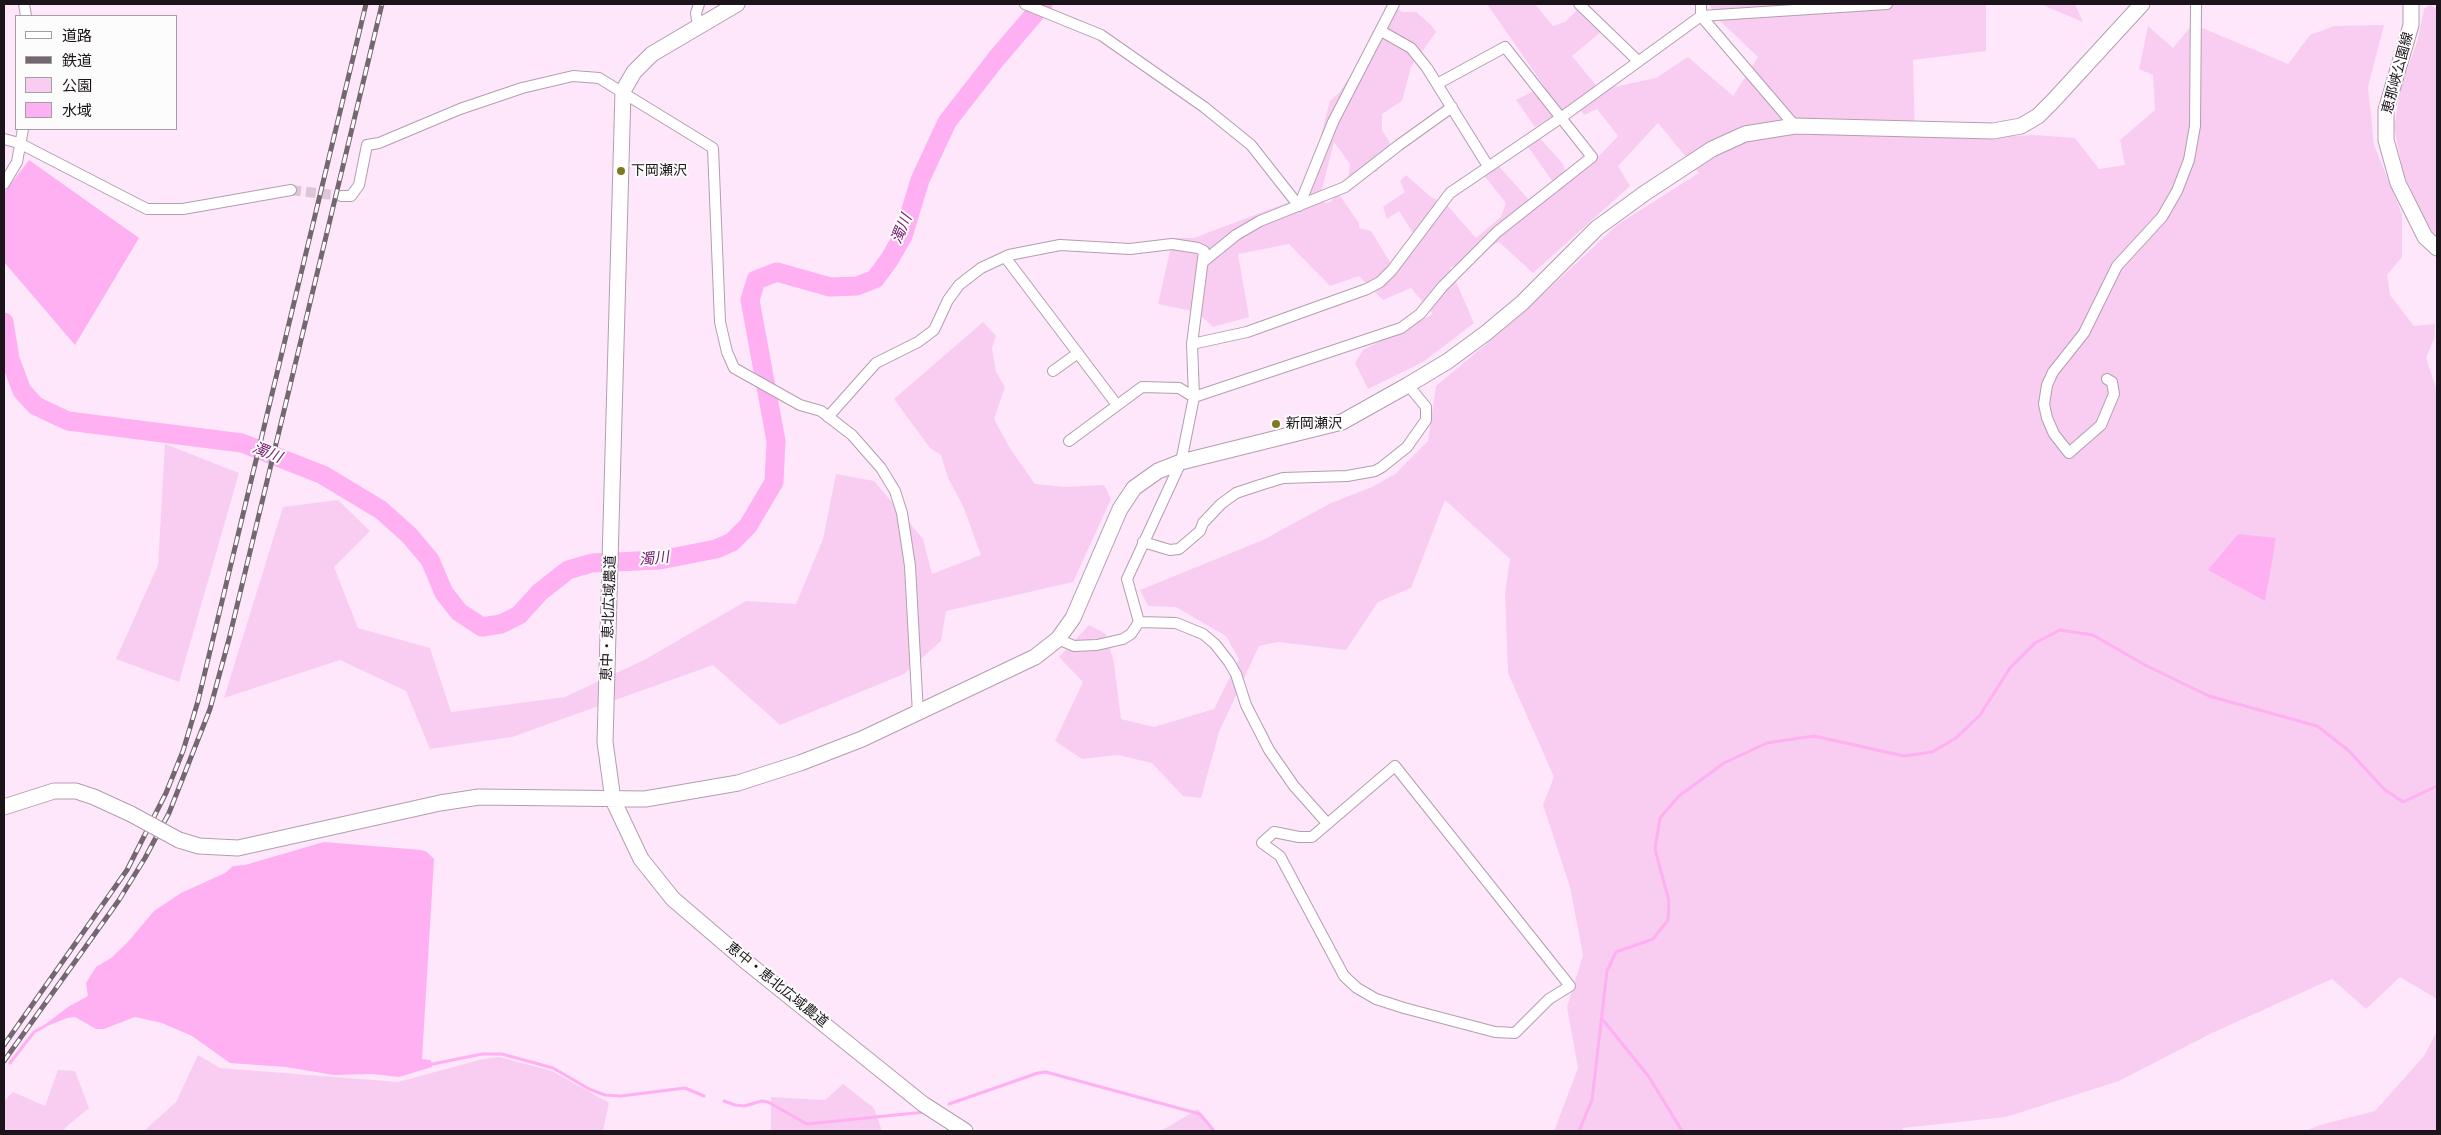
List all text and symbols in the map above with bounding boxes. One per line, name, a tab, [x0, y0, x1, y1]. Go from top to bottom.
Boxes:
legend	[15, 15, 178, 130]
text: 道路	[62, 27, 92, 45]
street label: 恵那峡公園線	[2379, 30, 2417, 116]
text: 鉄道	[62, 52, 92, 70]
text: 公園	[62, 77, 92, 95]
text: 水域	[62, 102, 92, 120]
place label: 下岡瀬沢	[631, 163, 687, 179]
marker: 下岡瀬沢	[615, 165, 627, 177]
water label: 濁川	[888, 212, 916, 246]
place label: 新岡瀬沢	[1286, 416, 1342, 432]
marker: 新岡瀬沢	[1270, 418, 1282, 430]
water label: 濁川	[250, 439, 284, 467]
water label: 濁川	[638, 548, 670, 570]
street label: 恵中・恵北広域農道	[598, 555, 620, 681]
street label: 恵中・恵北広域農道	[723, 939, 831, 1031]

